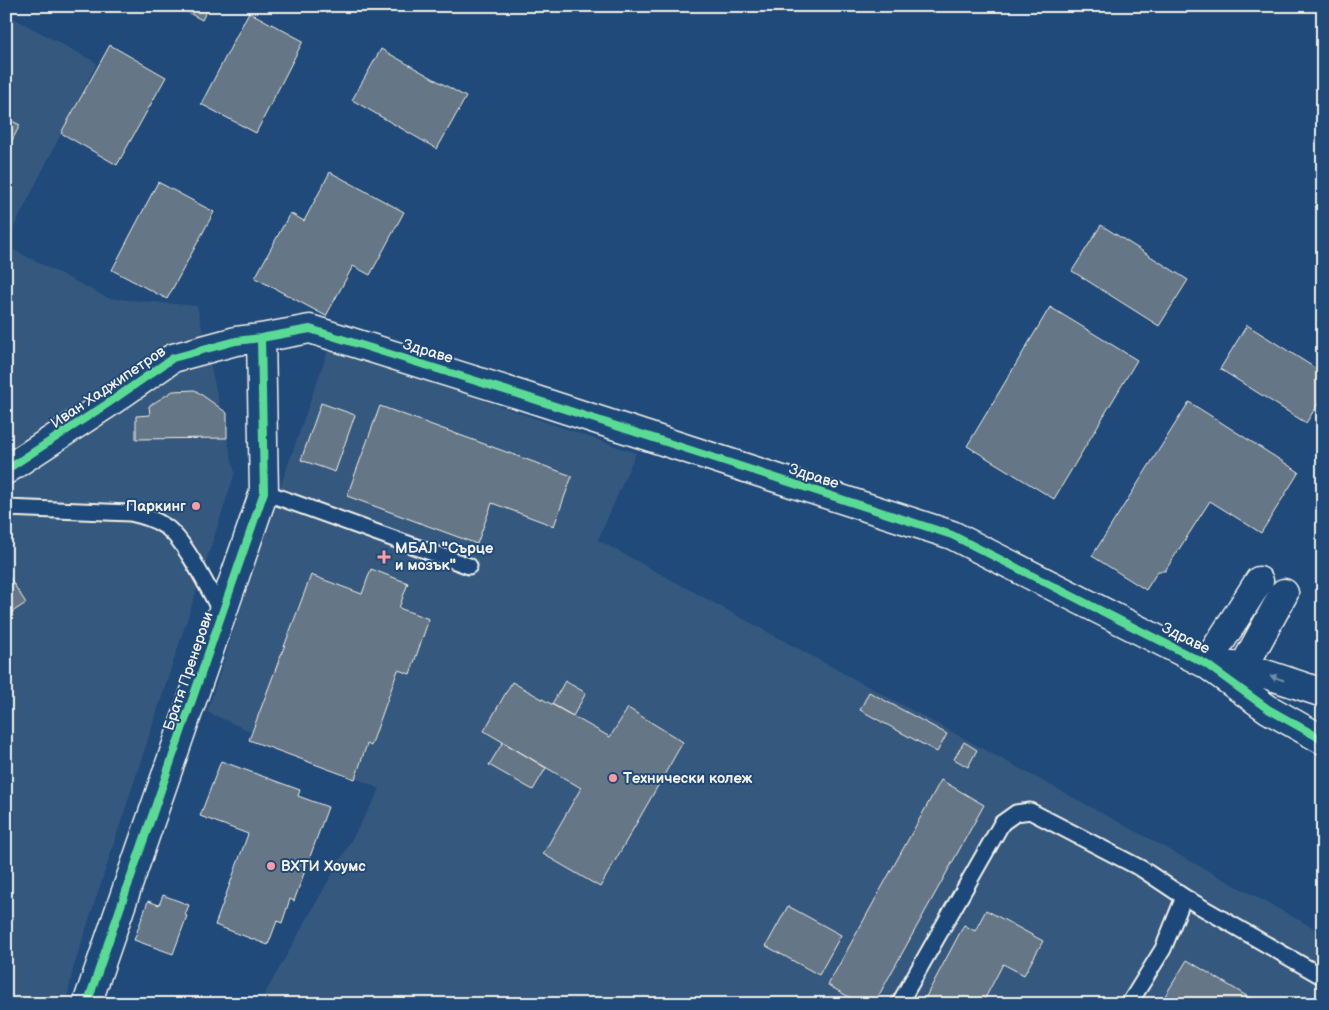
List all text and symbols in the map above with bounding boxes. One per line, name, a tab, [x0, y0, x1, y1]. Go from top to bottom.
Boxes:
street label: Здраве	[400, 335, 455, 368]
street label: Иван Хаджипетров	[47, 342, 169, 433]
street label: Здраве	[786, 459, 841, 493]
place label: Паркинг	[126, 497, 186, 516]
marker: Паркинг	[190, 500, 202, 512]
place label: МБАЛ "Сърце и мозък"	[395, 539, 493, 575]
marker: МБАЛ "Сърце и мозък"	[377, 550, 391, 564]
street label: Братя Пренерови	[159, 609, 218, 733]
street label: Здраве	[1159, 618, 1213, 659]
one-way arrow	[1269, 673, 1284, 681]
place label: Технически колеж	[623, 769, 753, 788]
marker: Технически колеж	[607, 772, 619, 784]
place label: ВХТИ Хоумс	[281, 857, 366, 876]
marker: ВХТИ Хоумс	[265, 860, 277, 872]

